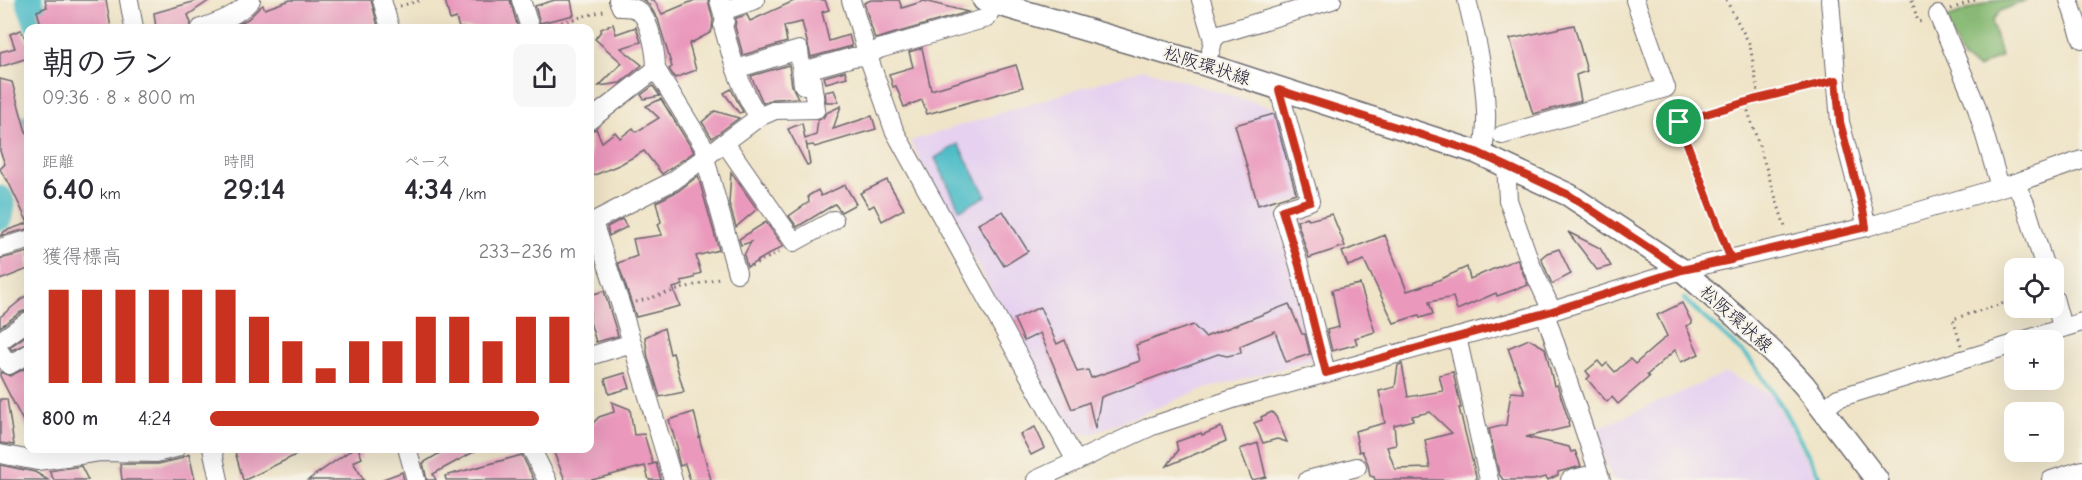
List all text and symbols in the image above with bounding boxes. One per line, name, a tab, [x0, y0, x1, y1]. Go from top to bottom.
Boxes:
street label: 松阪環状線	[1161, 42, 1253, 90]
text: 朝のラン	[42, 44, 174, 82]
button: share	[513, 44, 576, 107]
text: 09:36 · 8 × 800 m	[42, 86, 195, 109]
pin	[1653, 96, 1704, 147]
icon: arrive	[1662, 105, 1695, 138]
text: 距離	[42, 153, 74, 171]
text: 時間	[223, 153, 255, 171]
text: ペース	[404, 153, 451, 171]
text: 6.40	[42, 172, 94, 207]
text: 29:14	[223, 172, 285, 207]
text: 4:34	[404, 172, 453, 207]
text: km	[94, 185, 121, 203]
text: /km	[453, 185, 486, 203]
text: 233–236 m	[479, 240, 576, 263]
text: 獲得標高	[42, 245, 122, 268]
map controls	[2004, 258, 2064, 462]
button: locate	[2004, 258, 2064, 318]
street label: 松阪環状線	[1696, 281, 1776, 357]
button: +	[2004, 330, 2064, 390]
button: −	[2004, 402, 2064, 462]
text: 800 m	[42, 407, 98, 430]
text: 4:24	[138, 407, 171, 430]

